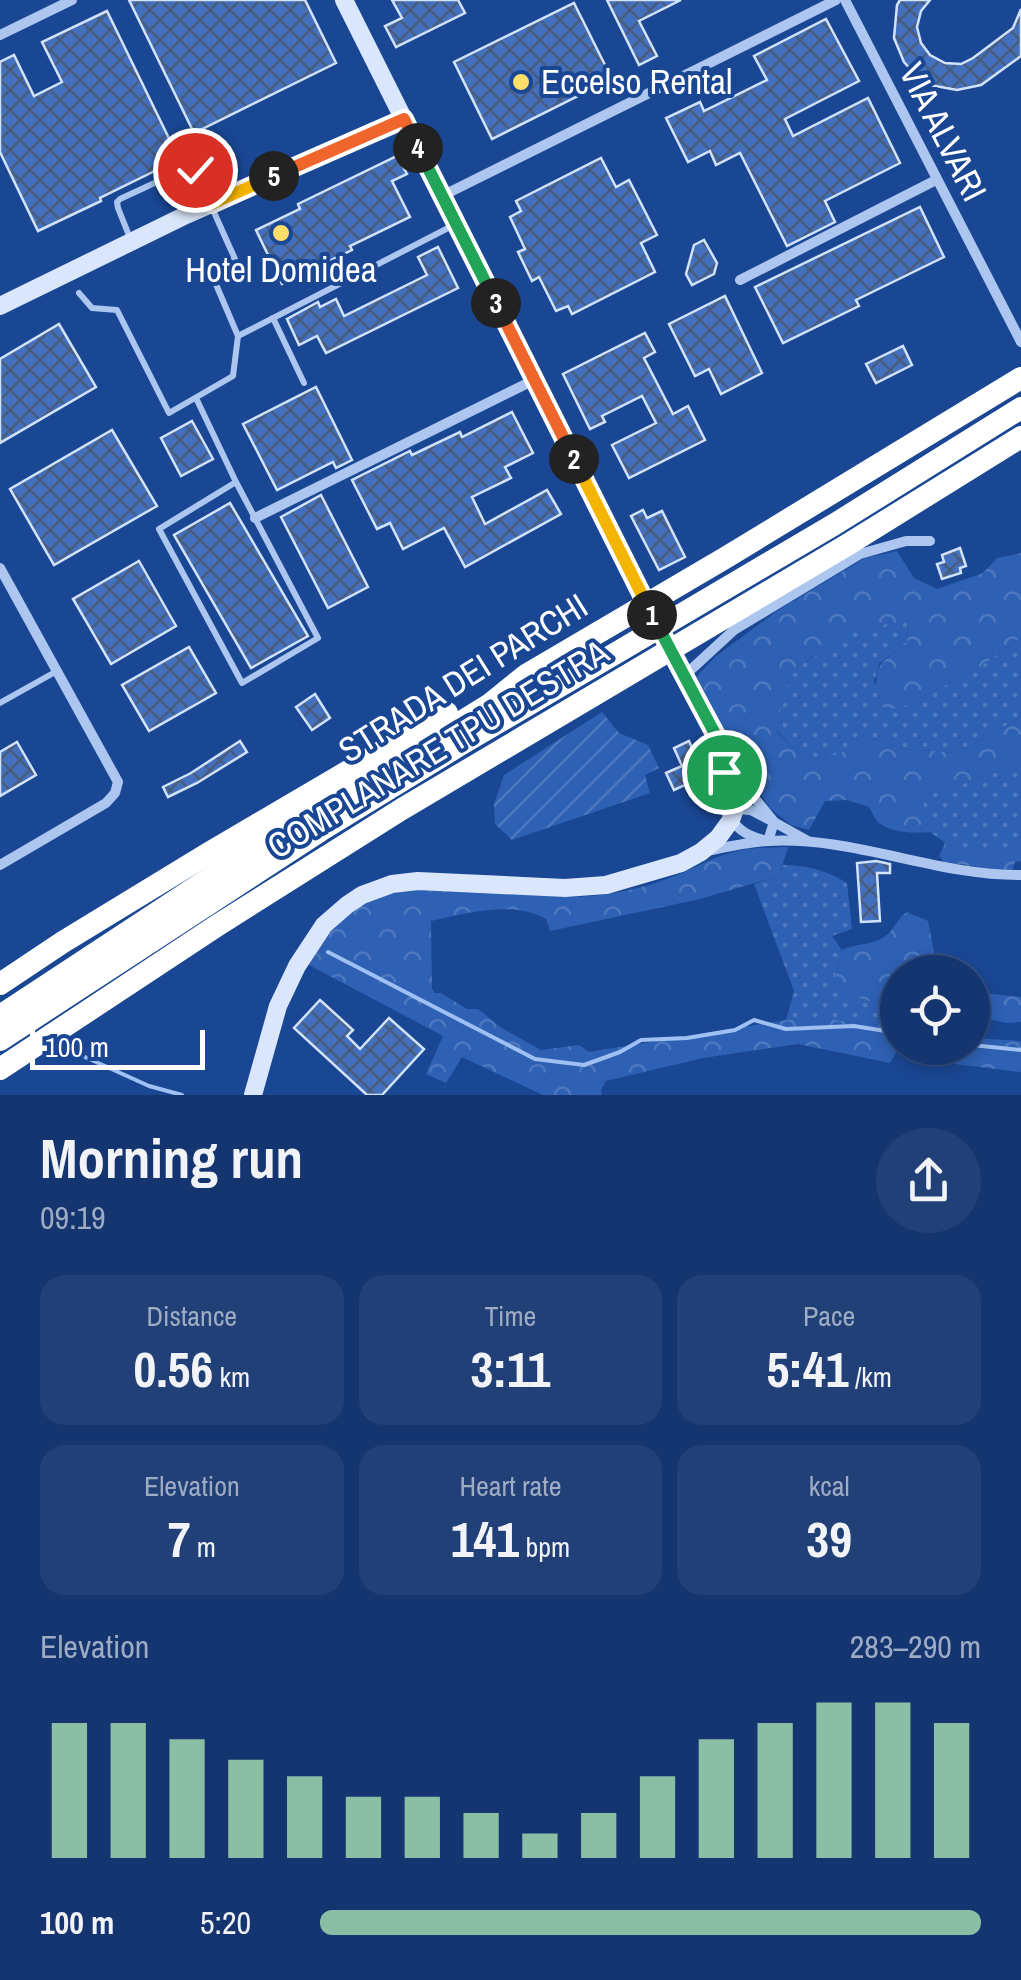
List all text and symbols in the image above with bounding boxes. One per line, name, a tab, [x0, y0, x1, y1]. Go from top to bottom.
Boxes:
street label: VIA ALVARI	[889, 55, 998, 209]
place label: Eccelso Rental	[541, 58, 732, 105]
marker: Eccelso Rental	[510, 71, 532, 93]
pin: 4	[393, 123, 443, 173]
pin	[153, 128, 238, 213]
text: 4	[412, 129, 424, 167]
icon: check	[168, 143, 223, 198]
pin: 5	[249, 151, 299, 201]
text: 5	[268, 157, 280, 195]
marker: Hotel Domidea	[270, 222, 292, 244]
place label: Hotel Domidea	[185, 246, 377, 293]
pin: 3	[471, 278, 521, 328]
text: 3	[490, 284, 502, 322]
pin: 2	[549, 434, 599, 484]
text: 2	[568, 440, 580, 478]
street label: STRADA DEI PARCHI	[329, 582, 596, 773]
pin: 1	[627, 590, 677, 640]
text: 1	[646, 596, 658, 634]
street label: COMPLANARE TPU DESTRA	[258, 628, 618, 869]
pin	[682, 730, 767, 815]
icon: arrive	[697, 745, 752, 800]
map controls	[880, 955, 990, 1065]
button: locate	[880, 955, 990, 1065]
scale bar	[30, 1025, 205, 1070]
text: 100 m	[45, 1028, 109, 1066]
text: Morning run	[40, 1121, 303, 1195]
button: share	[876, 1128, 981, 1233]
text: 09:19	[40, 1196, 106, 1239]
text: Distance	[147, 1297, 237, 1335]
text: Time	[485, 1297, 536, 1335]
text: Pace	[803, 1297, 855, 1335]
text: 0.56	[133, 1335, 213, 1403]
text: 3:11	[471, 1335, 550, 1403]
text: 5:41	[766, 1335, 849, 1403]
text: km	[213, 1358, 250, 1396]
text: /km	[849, 1358, 892, 1396]
text: Elevation	[144, 1467, 240, 1505]
text: Heart rate	[459, 1467, 562, 1505]
text: kcal	[809, 1467, 850, 1505]
text: 7	[168, 1505, 190, 1573]
text: 141	[451, 1505, 519, 1573]
text: 39	[806, 1505, 852, 1573]
text: m	[190, 1528, 216, 1566]
text: bpm	[519, 1528, 570, 1566]
text: Elevation	[40, 1625, 149, 1668]
text: 283–290 m	[850, 1625, 981, 1668]
text: 100 m	[40, 1901, 114, 1944]
text: 5:20	[200, 1901, 251, 1944]

